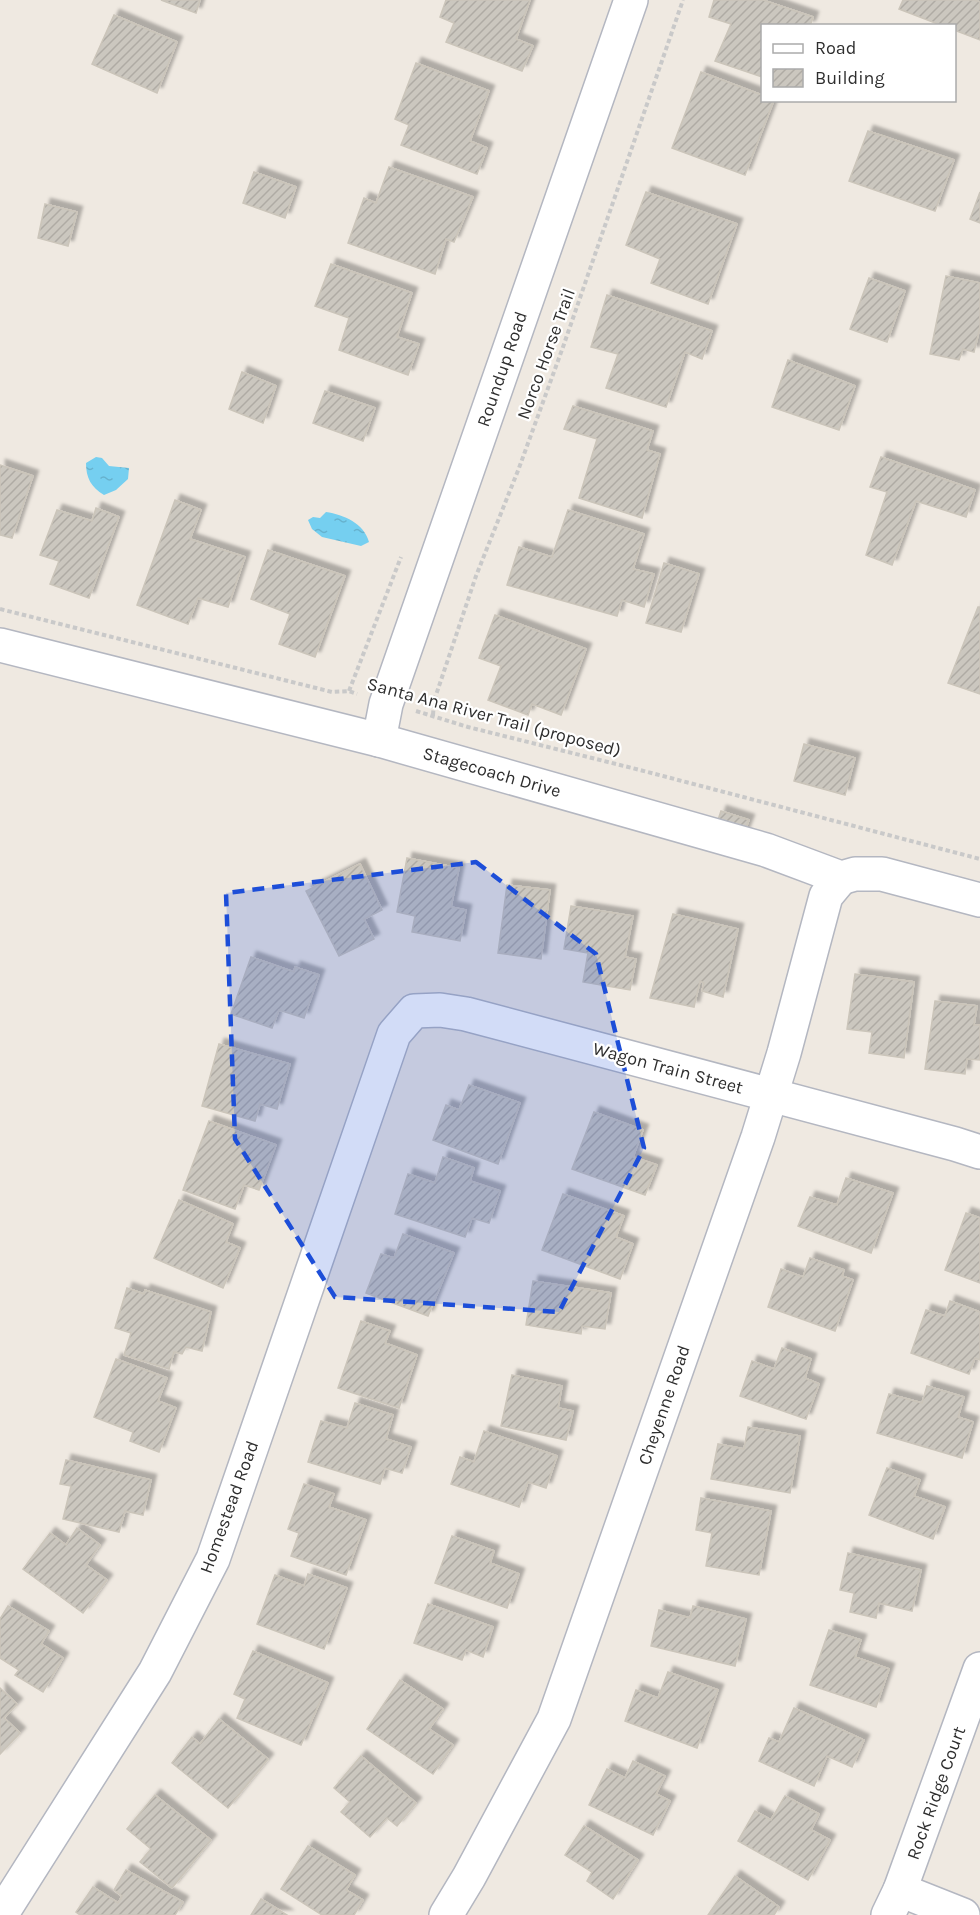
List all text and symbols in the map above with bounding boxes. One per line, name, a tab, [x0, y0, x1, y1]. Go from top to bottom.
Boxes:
legend	[761, 24, 956, 102]
text: Road	[815, 37, 856, 59]
text: Building	[815, 67, 885, 89]
street label: Norco Horse Trail	[512, 285, 580, 423]
street label: Roundup Road	[472, 308, 532, 430]
street label: Santa Ana River Trail (proposed)	[365, 673, 623, 761]
street label: Stagecoach Drive	[420, 742, 564, 802]
street label: Wagon Train Street	[590, 1037, 746, 1099]
street label: Cheyenne Road	[633, 1342, 695, 1468]
street label: Homestead Road	[195, 1438, 263, 1576]
street label: Rock Ridge Court	[902, 1723, 970, 1863]

